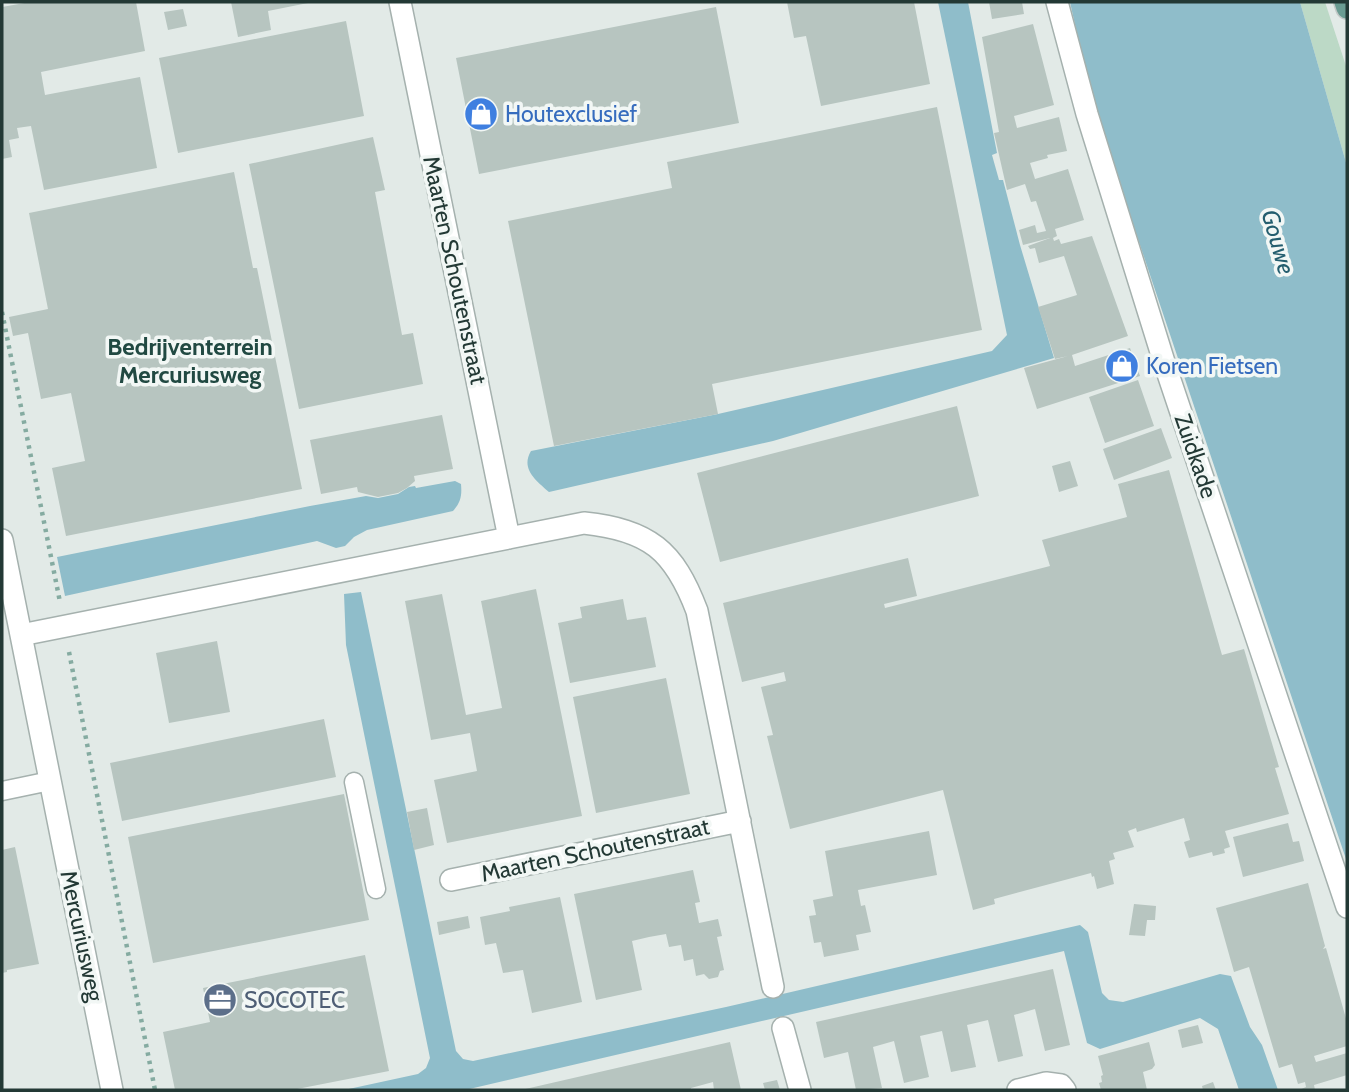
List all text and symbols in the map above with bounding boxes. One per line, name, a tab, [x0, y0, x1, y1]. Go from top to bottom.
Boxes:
shop icon: Houtexclusief	[462, 95, 500, 133]
place label: Houtexclusief	[505, 100, 638, 128]
street label: Maarten Schoutenstraat	[417, 153, 493, 387]
water label: Gouwe	[1255, 206, 1302, 278]
district label: Bedrijventerrein Mercuriusweg	[107, 332, 273, 389]
shop icon: Koren Fietsen	[1103, 347, 1141, 385]
place label: Koren Fietsen	[1146, 352, 1278, 380]
street label: Zuidkade	[1169, 410, 1224, 502]
street label: Maarten Schoutenstraat	[478, 812, 712, 888]
street label: Mercuriusweg	[54, 868, 110, 1005]
office icon: SOCOTEC	[201, 981, 239, 1019]
place label: SOCOTEC	[244, 986, 345, 1014]

